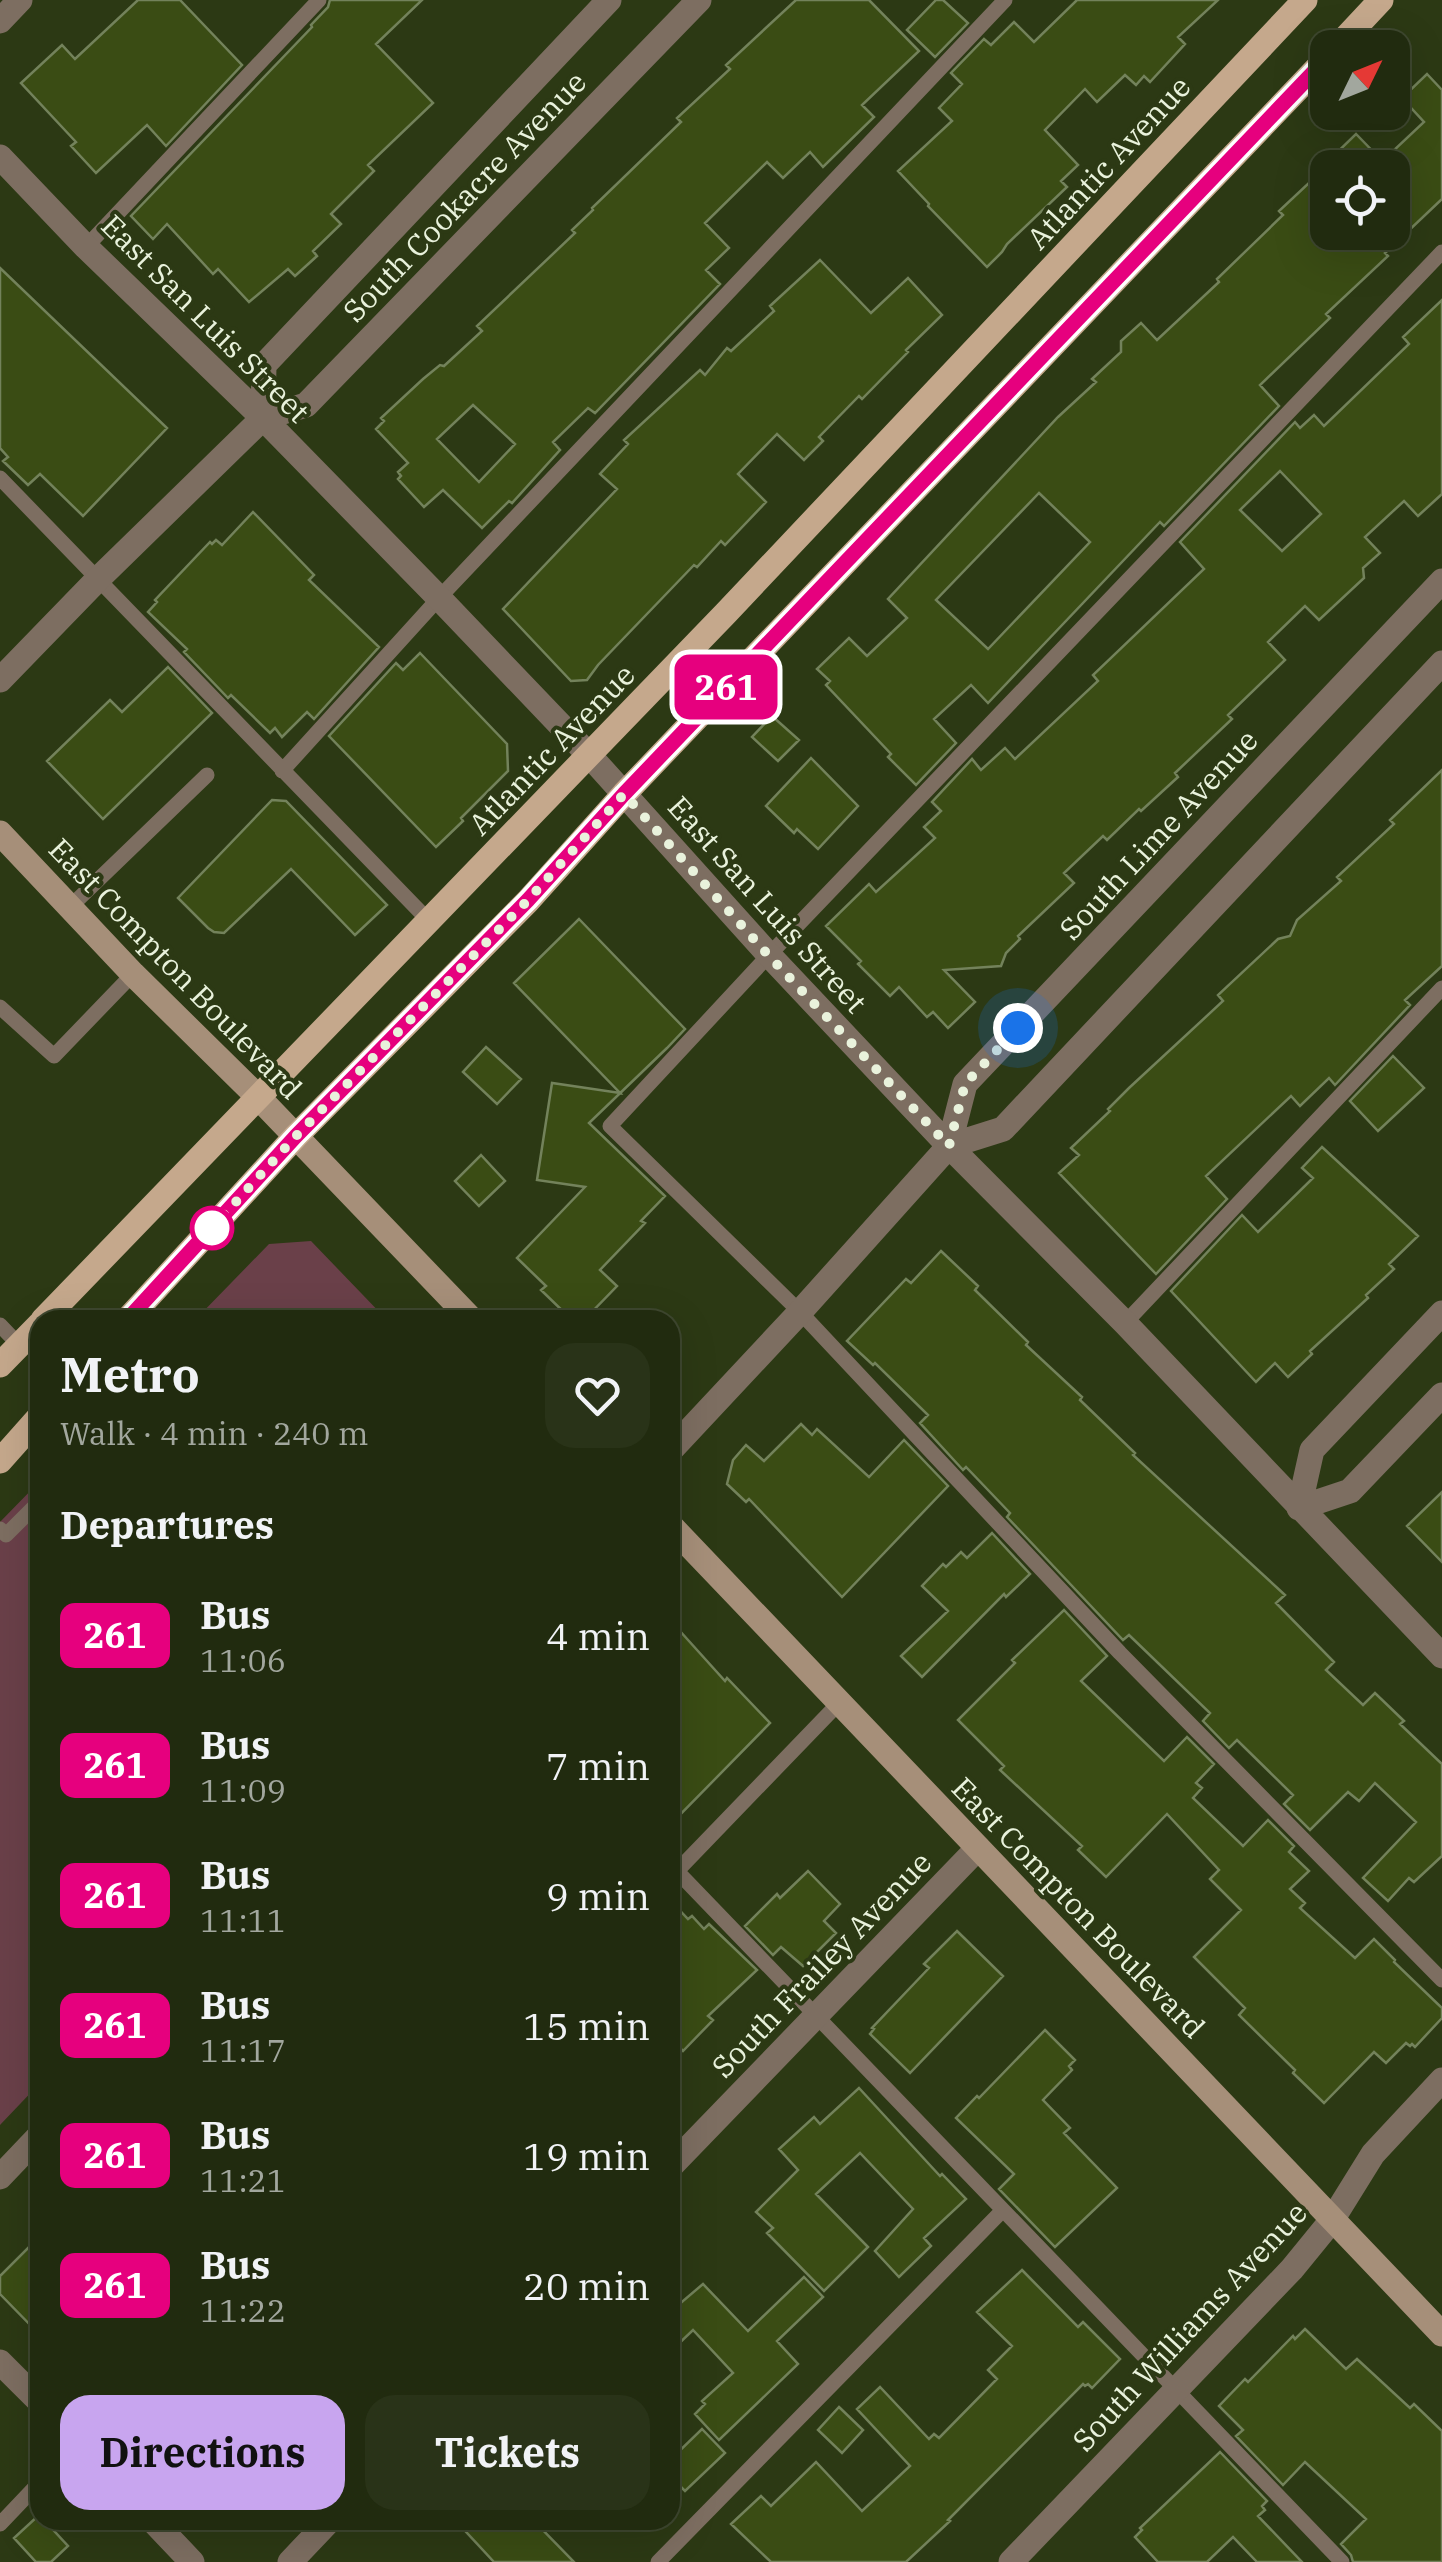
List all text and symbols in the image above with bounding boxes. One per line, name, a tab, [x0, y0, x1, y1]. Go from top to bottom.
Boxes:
north arrow	[1310, 30, 1410, 130]
map controls	[1310, 30, 1410, 250]
street label: South Cookacre Avenue	[334, 62, 594, 330]
street label: Atlantic Avenue	[1018, 67, 1198, 257]
button: locate	[1310, 150, 1410, 250]
street label: East San Luis Street	[94, 206, 318, 430]
line badge: 261	[668, 654, 784, 720]
street label: Atlantic Avenue	[459, 655, 643, 843]
text: 261	[694, 664, 758, 710]
street label: South Lime Avenue	[1050, 721, 1266, 947]
street label: East San Luis Street	[660, 787, 876, 1021]
street label: East Compton Boulevard	[41, 829, 311, 1107]
your location	[993, 1003, 1043, 1053]
unlabelled marker	[191, 1207, 233, 1249]
text: Metro	[60, 1343, 200, 1405]
button: heart	[545, 1343, 650, 1448]
text: Walk · 4 min · 240 m	[60, 1412, 368, 1454]
text: Departures	[60, 1500, 274, 1549]
text: Bus	[200, 1590, 270, 1639]
text: 4 min	[546, 1611, 650, 1660]
text: 261	[83, 1612, 147, 1658]
text: 11:06	[200, 1639, 286, 1681]
text: Bus	[200, 1720, 270, 1769]
text: 7 min	[546, 1741, 650, 1790]
text: 261	[83, 1742, 147, 1788]
street label: East Compton Boulevard	[944, 1768, 1214, 2046]
text: 11:09	[200, 1769, 286, 1811]
street label: South Frailey Avenue	[703, 1843, 939, 2085]
text: Bus	[200, 1850, 270, 1899]
text: 9 min	[546, 1871, 650, 1920]
text: 261	[83, 1872, 147, 1918]
text: 11:11	[200, 1899, 286, 1941]
text: Bus	[200, 1980, 270, 2029]
text: 15 min	[523, 2001, 650, 2050]
text: 261	[83, 2002, 147, 2048]
text: 11:17	[200, 2029, 286, 2071]
text: Bus	[200, 2110, 270, 2159]
text: 19 min	[523, 2131, 650, 2180]
text: 261	[83, 2132, 147, 2178]
text: 11:21	[200, 2159, 286, 2201]
street label: South Williams Avenue	[1063, 2193, 1315, 2459]
text: Bus	[200, 2240, 270, 2289]
text: 20 min	[523, 2261, 650, 2310]
text: 261	[83, 2262, 147, 2308]
text: 11:22	[200, 2289, 286, 2331]
button: Directions	[60, 2395, 345, 2510]
button: Tickets	[365, 2395, 650, 2510]

